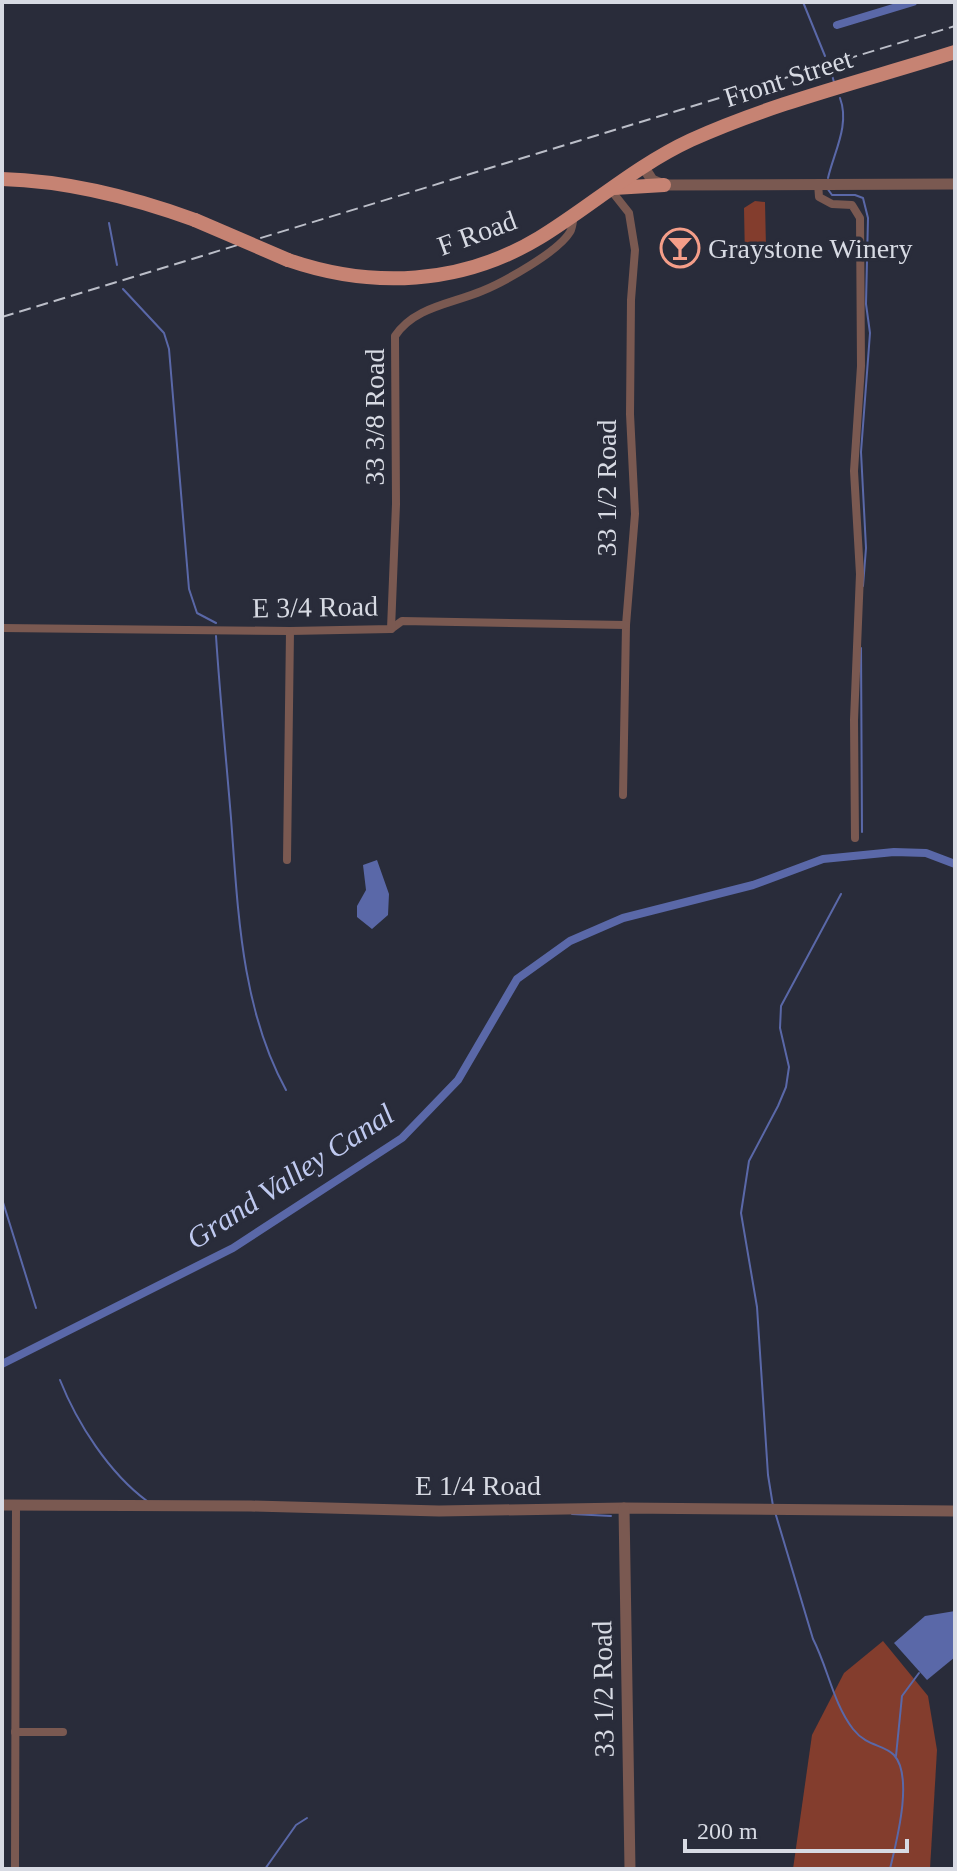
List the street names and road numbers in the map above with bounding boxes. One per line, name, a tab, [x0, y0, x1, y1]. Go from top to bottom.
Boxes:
street label: Front Street	[720, 43, 856, 113]
street label: F Road	[433, 204, 521, 262]
street label: 33 3/8 Road	[359, 349, 390, 485]
street label: 33 1/2 Road	[591, 420, 622, 556]
street label: E 3/4 Road	[252, 590, 378, 624]
street label: E 1/4 Road	[415, 1470, 541, 1501]
street label: 33 1/2 Road	[586, 1620, 620, 1758]

